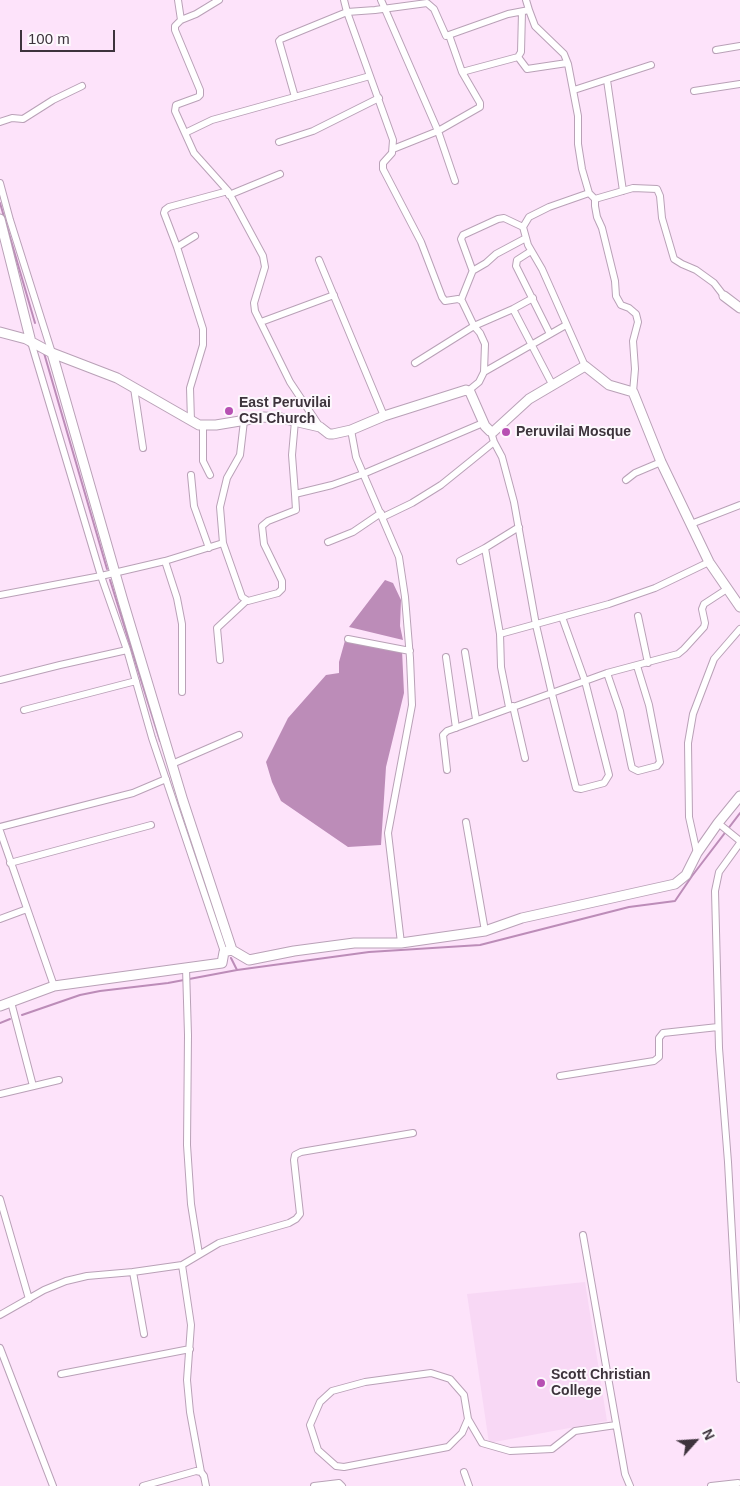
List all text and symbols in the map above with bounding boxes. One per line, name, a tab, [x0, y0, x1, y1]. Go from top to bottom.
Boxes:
scale bar	[22, 20, 118, 52]
text: 100 m	[28, 30, 70, 47]
place label: East Peruvilai CSI Church	[239, 395, 331, 428]
marker: East Peruvilai CSI Church	[223, 405, 235, 417]
place label: Peruvilai Mosque	[516, 424, 631, 440]
marker: Peruvilai Mosque	[500, 426, 512, 438]
place label: Scott Christian College	[551, 1367, 651, 1400]
marker: Scott Christian College	[535, 1377, 547, 1389]
north arrow	[670, 1416, 720, 1466]
text: N	[699, 1426, 718, 1442]

